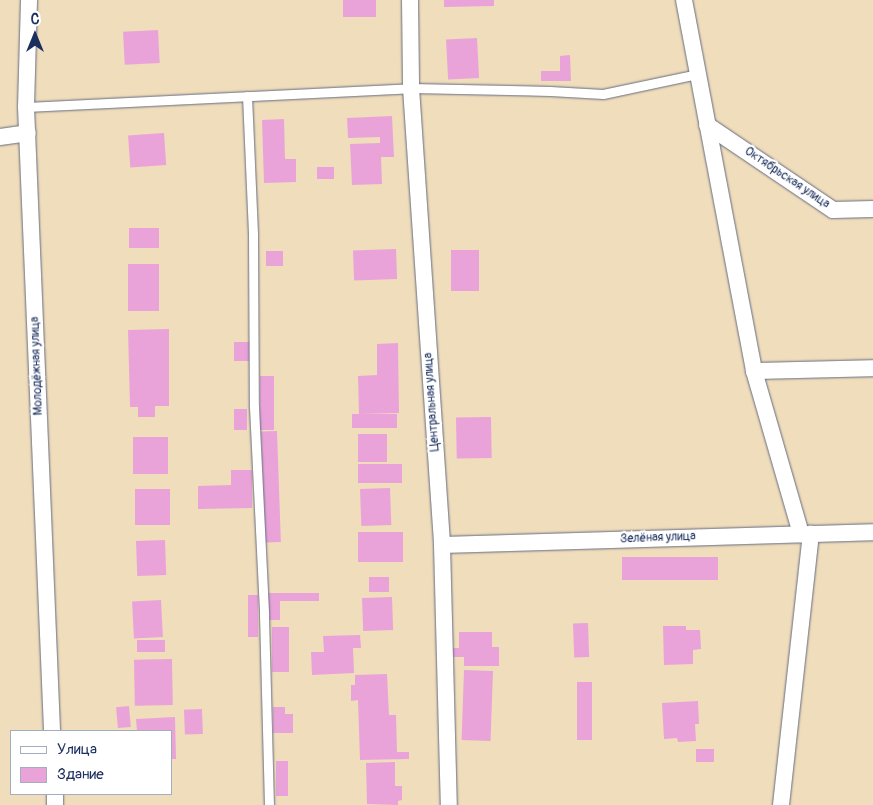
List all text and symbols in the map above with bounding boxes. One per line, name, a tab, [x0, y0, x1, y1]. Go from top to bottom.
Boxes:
north arrow	[10, 10, 60, 60]
text: С	[31, 11, 39, 28]
street label: Октябрьская улица	[742, 144, 832, 212]
street label: Молодёжная улица	[28, 316, 46, 416]
street label: Центральная улица	[421, 352, 443, 452]
street label: Зелёная улица	[620, 529, 696, 547]
legend	[10, 730, 172, 795]
text: Улица	[57, 740, 97, 759]
text: Здание	[57, 765, 104, 784]

